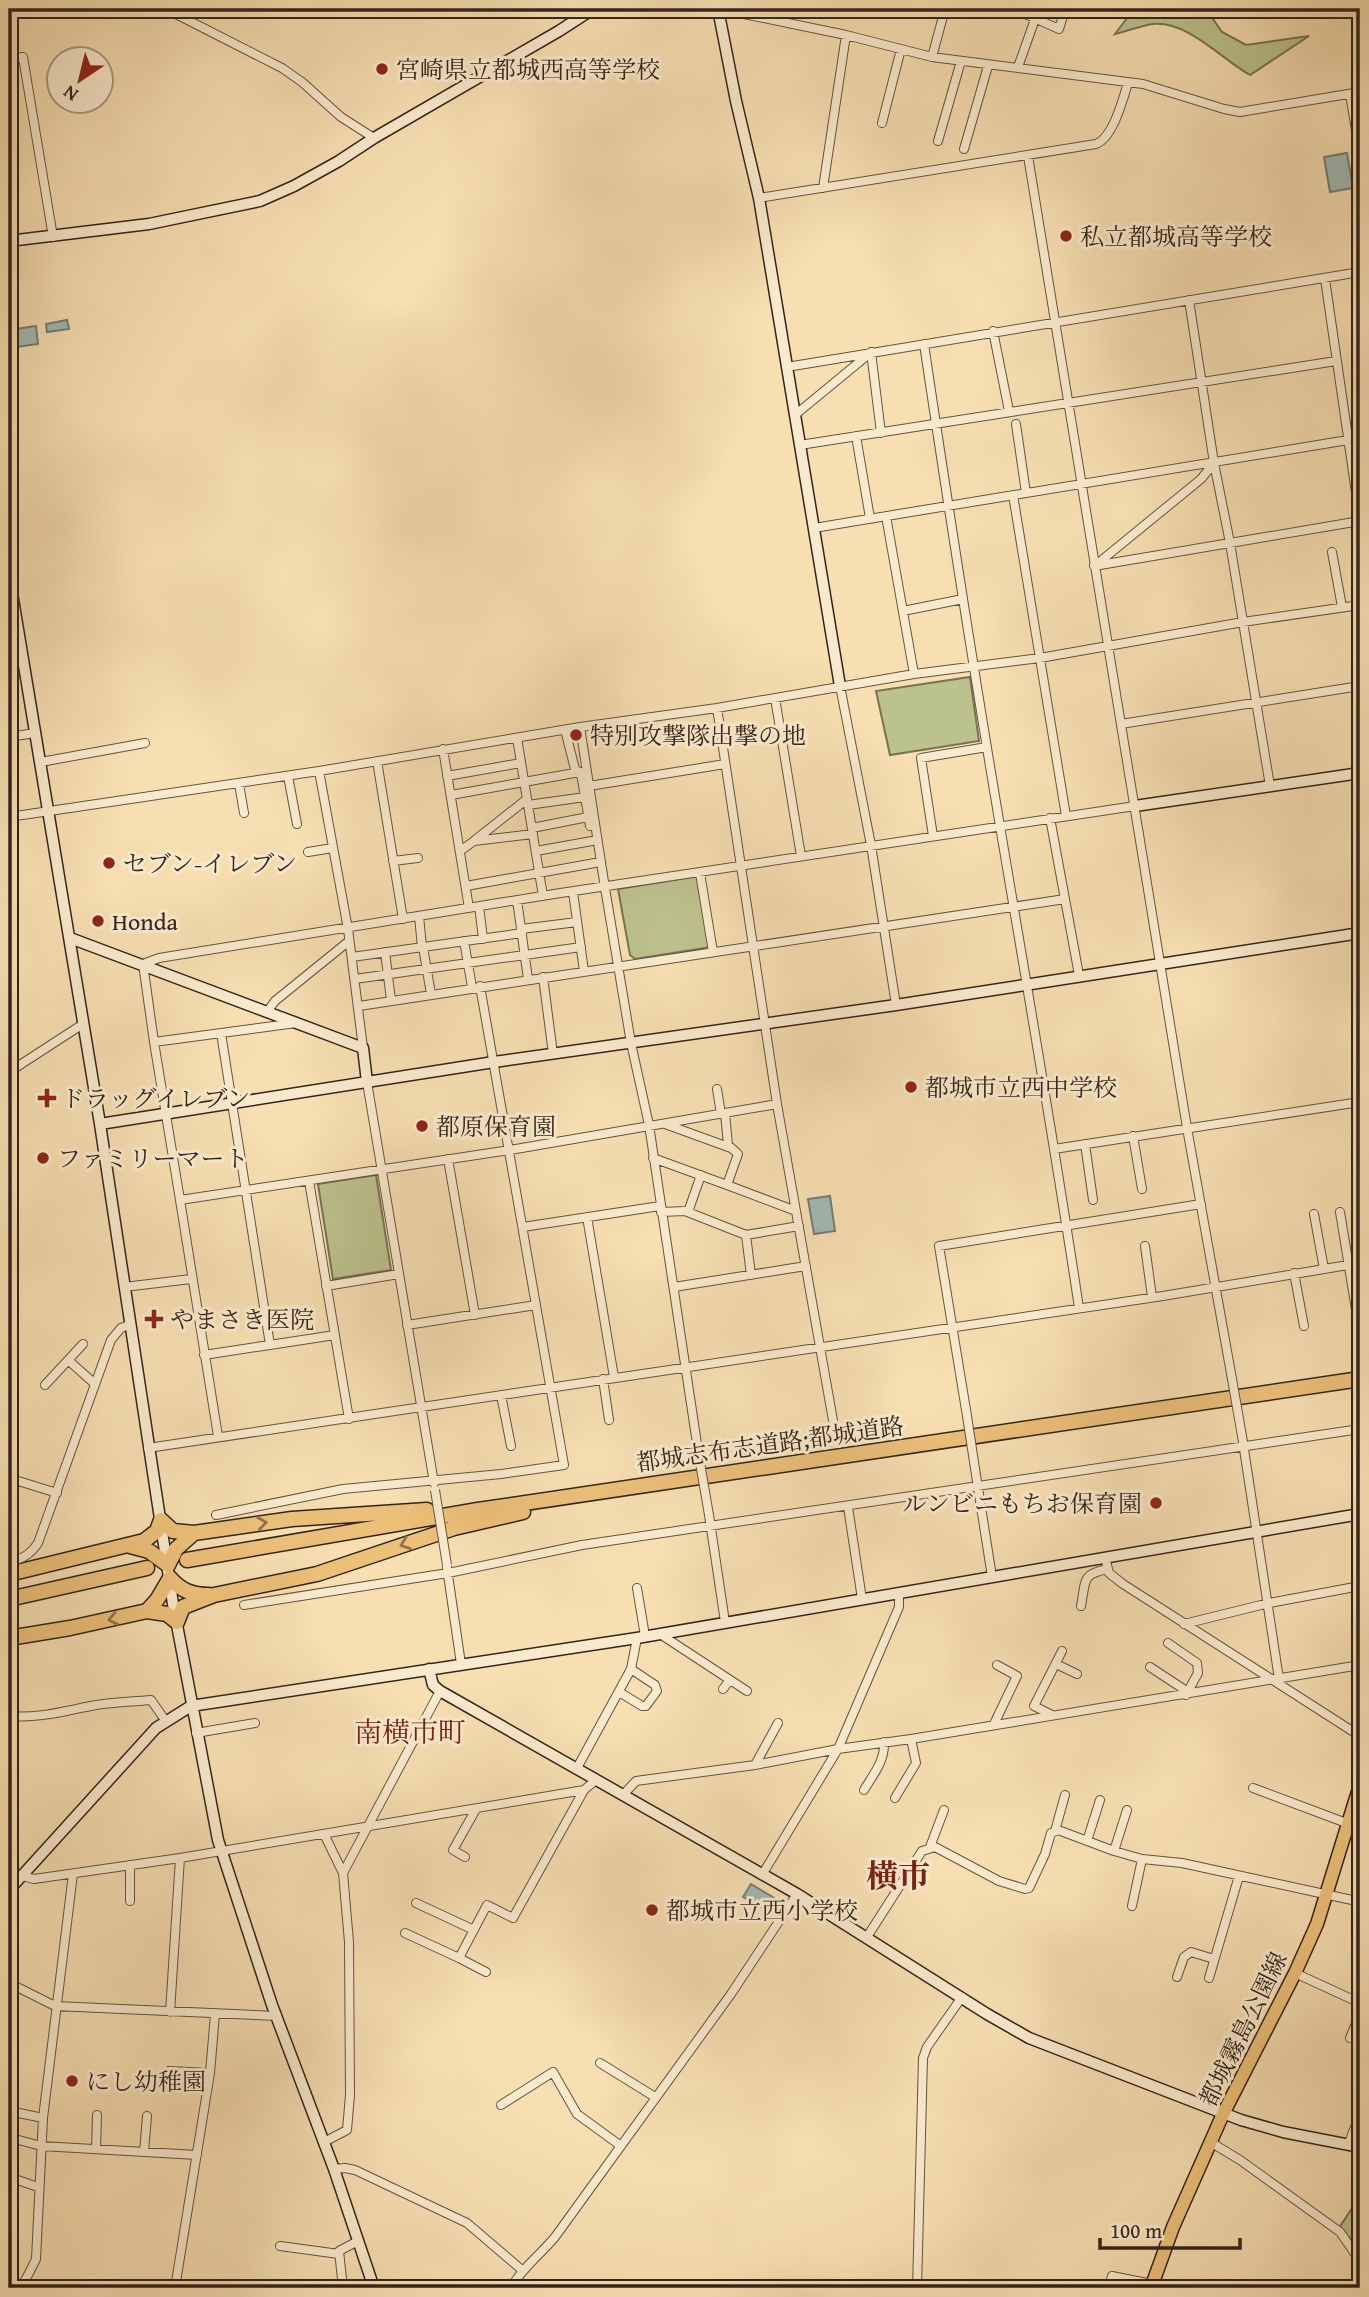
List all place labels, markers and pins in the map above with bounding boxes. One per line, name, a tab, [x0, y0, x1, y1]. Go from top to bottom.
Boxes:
place label: 宮崎県立都城西高等学校	[396, 52, 660, 87]
marker: 宮崎県立都城西高等学校	[374, 61, 390, 77]
place label: 私立都城高等学校	[1080, 219, 1272, 254]
marker: 私立都城高等学校	[1058, 228, 1074, 244]
place label: 特別攻撃隊出撃の地	[590, 718, 806, 753]
marker: 特別攻撃隊出撃の地	[568, 727, 584, 743]
place label: セブン-イレブン	[123, 846, 297, 881]
marker: セブン-イレブン	[101, 855, 117, 871]
place label: Honda	[112, 904, 178, 939]
marker: Honda	[90, 913, 106, 929]
place label: 都城市立西中学校	[925, 1070, 1117, 1105]
marker: 都城市立西中学校	[903, 1079, 919, 1095]
place label: ドラッグイレブン	[61, 1081, 250, 1116]
marker: ドラッグイレブン	[39, 1090, 55, 1106]
place label: 都原保育園	[436, 1109, 556, 1144]
marker: 都原保育園	[414, 1118, 430, 1134]
place label: ファミリーマート	[57, 1141, 249, 1176]
marker: ファミリーマート	[35, 1150, 51, 1166]
place label: やまさき医院	[170, 1302, 314, 1337]
marker: やまさき医院	[144, 1309, 164, 1329]
place label: ルンビニもちお保育園	[903, 1486, 1142, 1521]
marker: ルンビニもちお保育園	[1148, 1495, 1164, 1511]
place label: 都城市立西小学校	[666, 1893, 858, 1928]
marker: 都城市立西小学校	[644, 1902, 660, 1918]
place label: にし幼稚園	[86, 2064, 206, 2099]
marker: にし幼稚園	[64, 2073, 80, 2089]

